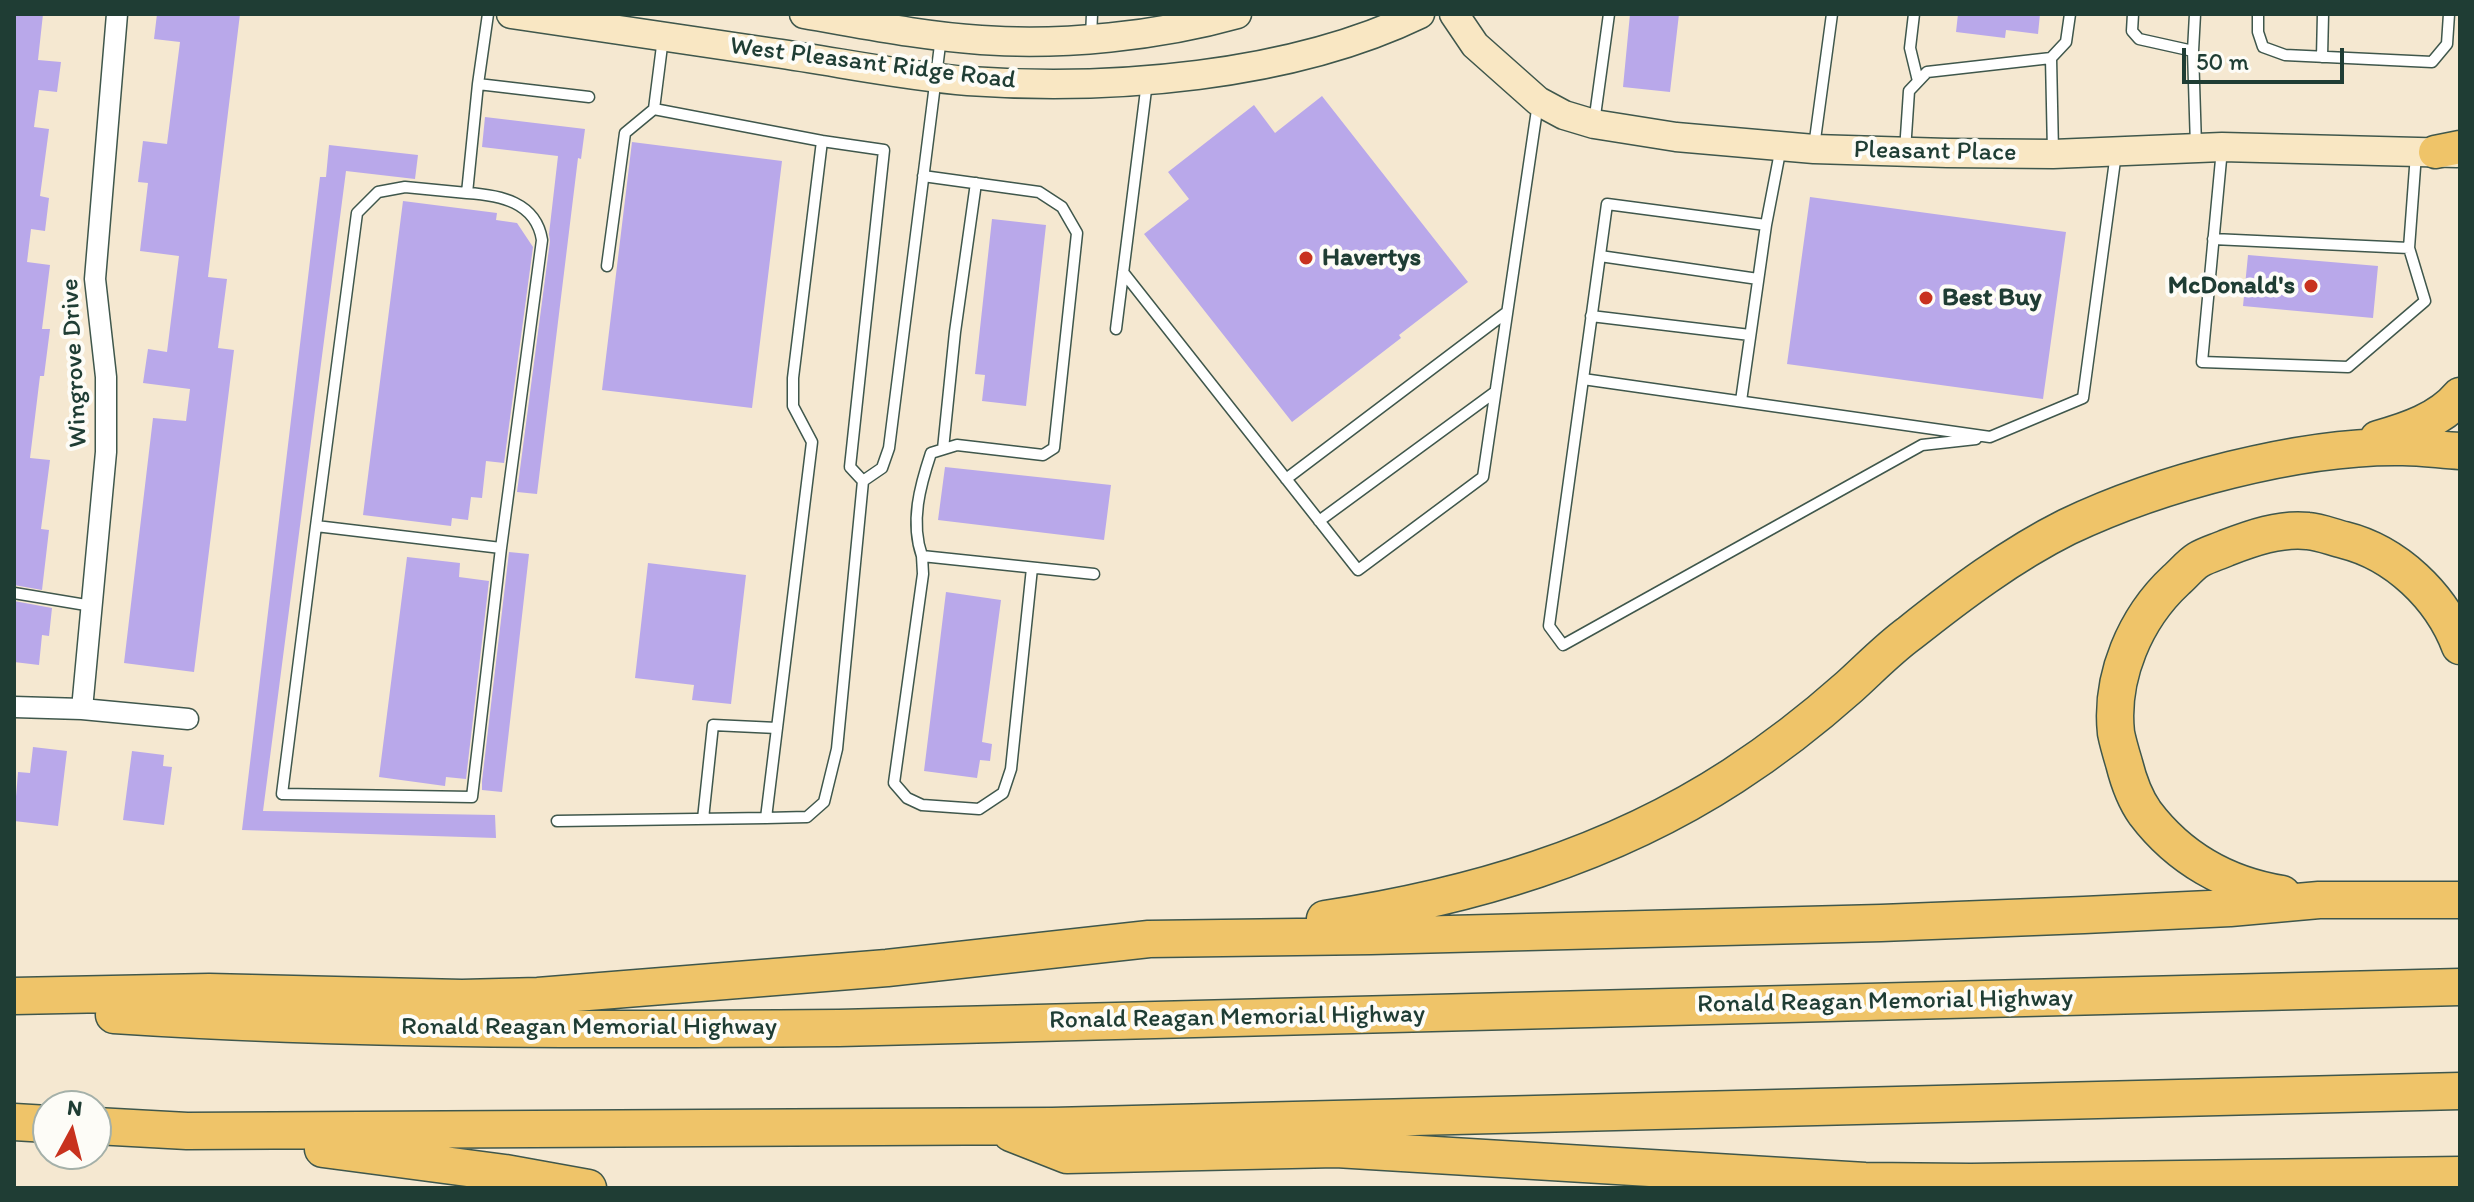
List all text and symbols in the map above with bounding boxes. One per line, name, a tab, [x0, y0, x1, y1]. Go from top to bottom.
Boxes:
street label: West Pleasant Ridge Road	[728, 31, 1018, 97]
scale bar	[2186, 32, 2348, 82]
text: 50 m	[2196, 47, 2249, 76]
street label: Pleasant Place	[1853, 135, 2017, 169]
place label: Havertys	[1322, 242, 1421, 274]
marker: Havertys	[1297, 249, 1315, 267]
place label: McDonald's	[2168, 270, 2295, 302]
marker: McDonald's	[2302, 277, 2320, 295]
street label: Wingrove Drive	[55, 278, 95, 448]
place label: Best Buy	[1942, 282, 2042, 314]
marker: Best Buy	[1917, 289, 1935, 307]
street label: Ronald Reagan Memorial Highway	[1697, 983, 2073, 1021]
street label: Ronald Reagan Memorial Highway	[1049, 999, 1425, 1037]
street label: Ronald Reagan Memorial Highway	[401, 1011, 777, 1043]
north arrow	[32, 1090, 112, 1170]
text: N	[66, 1093, 84, 1122]

